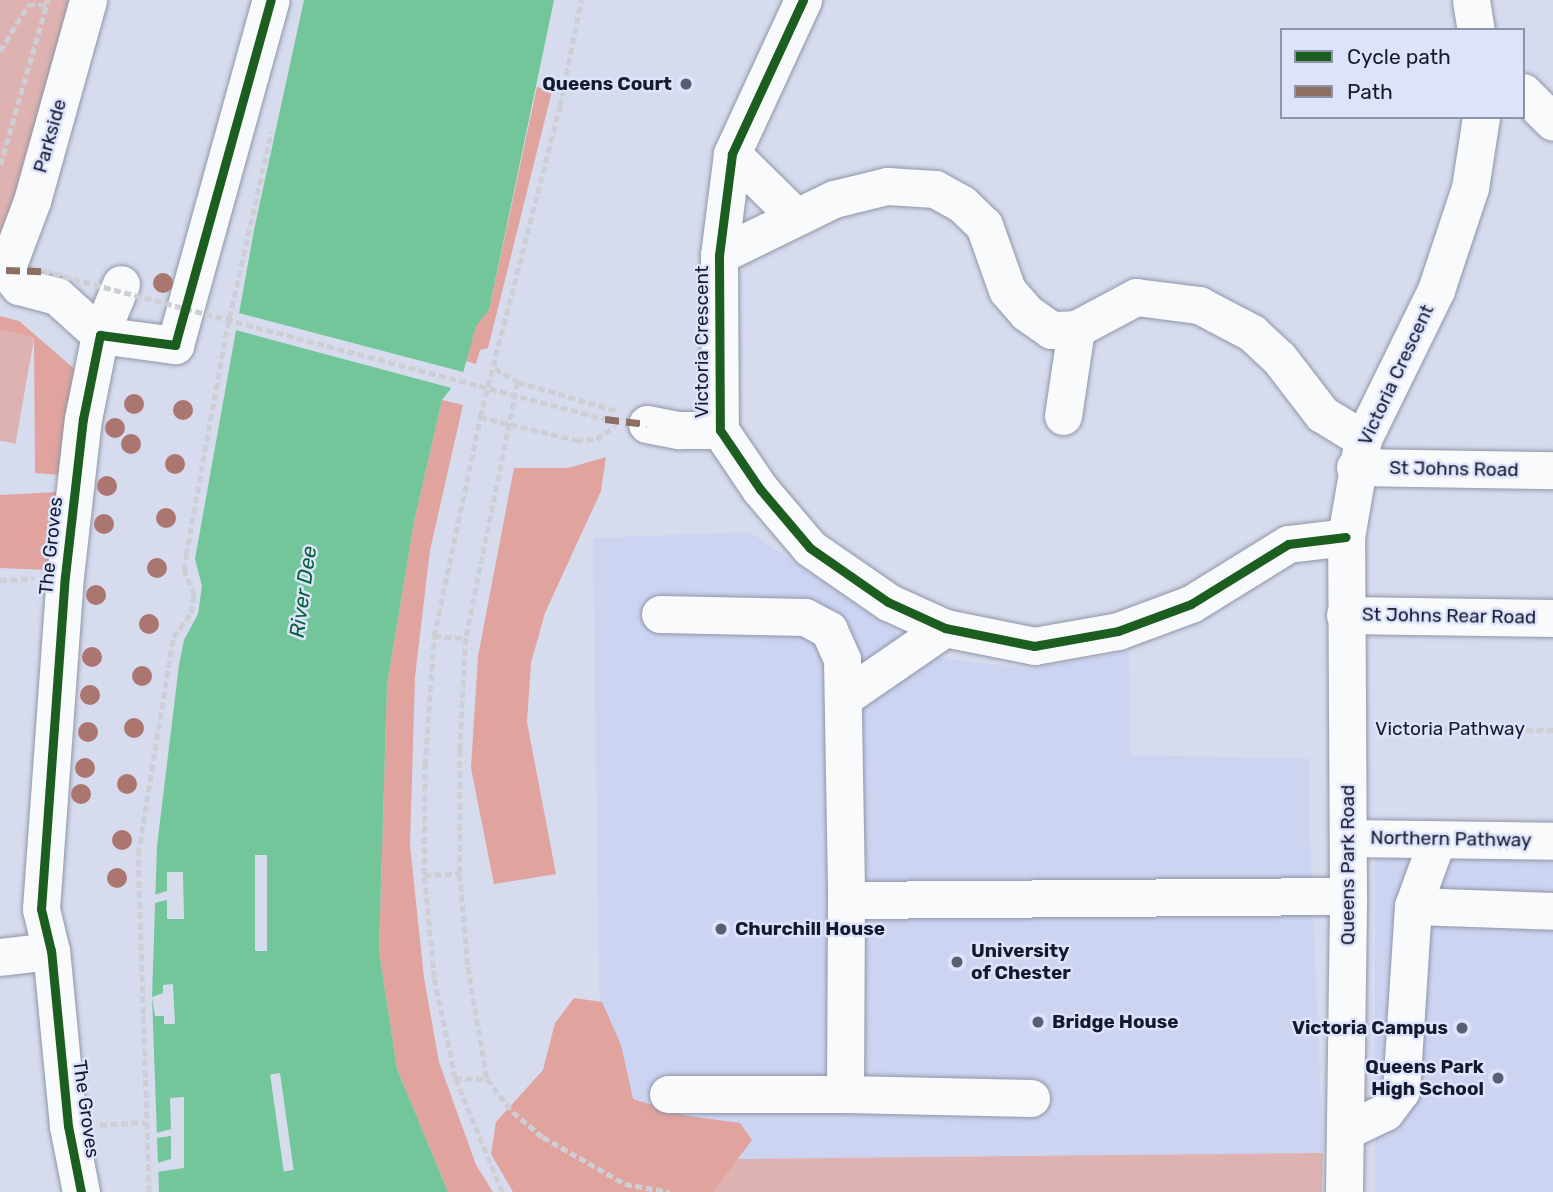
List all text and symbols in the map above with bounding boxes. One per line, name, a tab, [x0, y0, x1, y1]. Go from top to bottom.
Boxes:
legend	[1280, 28, 1525, 119]
text: Cycle path	[1347, 44, 1451, 69]
place label: Queens Court	[542, 73, 672, 95]
marker: Queens Court	[678, 76, 694, 92]
text: Path	[1347, 79, 1393, 104]
street label: Parkside	[29, 97, 71, 175]
street label: Victoria Crescent	[691, 266, 713, 418]
street label: Victoria Crescent	[1353, 301, 1439, 449]
street label: St Johns Road	[1389, 456, 1519, 482]
street label: The Groves	[35, 496, 67, 596]
water label: River Dee	[284, 544, 322, 640]
street label: St Johns Rear Road	[1361, 603, 1537, 629]
street label: Victoria Pathway	[1375, 718, 1525, 740]
street label: Queens Park Road	[1337, 785, 1359, 945]
street label: Northern Pathway	[1370, 826, 1532, 852]
place label: Churchill House	[735, 918, 885, 940]
marker: Churchill House	[713, 921, 729, 937]
place label: University of Chester	[971, 940, 1071, 984]
marker: University of Chester	[949, 954, 965, 970]
place label: Bridge House	[1052, 1011, 1179, 1033]
marker: Bridge House	[1030, 1014, 1046, 1030]
place label: Victoria Campus	[1292, 1017, 1448, 1039]
marker: Victoria Campus	[1454, 1020, 1470, 1036]
place label: Queens Park High School	[1365, 1056, 1484, 1100]
street label: The Groves	[68, 1059, 104, 1159]
marker: Queens Park High School	[1490, 1070, 1506, 1086]

